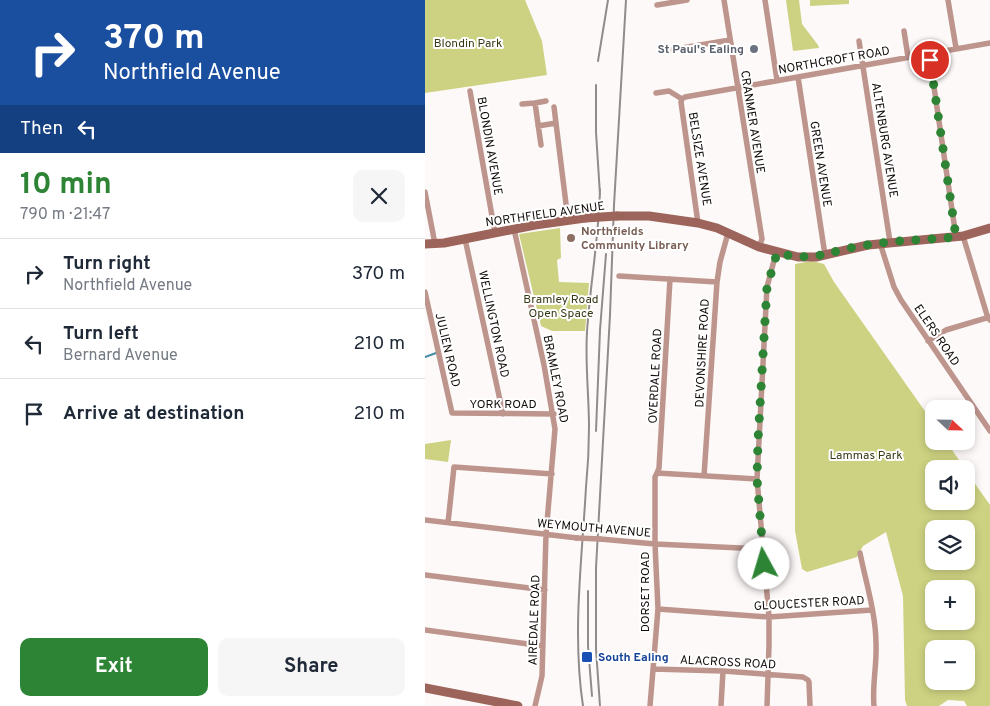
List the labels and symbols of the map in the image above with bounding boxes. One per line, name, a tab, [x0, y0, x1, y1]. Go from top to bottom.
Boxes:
park label: Blondin Park	[434, 36, 502, 52]
pin	[909, 39, 951, 81]
place label: St Paul's Ealing	[657, 42, 744, 58]
marker: St Paul's Ealing	[748, 43, 760, 55]
street label: NORTHCROFT ROAD	[777, 43, 891, 79]
street label: CRANMER AVENUE	[736, 69, 768, 175]
street label: ALTENBURG AVENUE	[867, 81, 901, 199]
street label: BLONDIN AVENUE	[472, 96, 506, 197]
street label: BELSIZE AVENUE	[684, 111, 714, 207]
street label: GREEN AVENUE	[805, 120, 835, 208]
street label: NORTHFIELD AVENUE	[484, 199, 606, 231]
place label: Northfields Community Library	[581, 224, 689, 254]
marker: Northfields Community Library	[565, 232, 577, 244]
street label: WELLINGTON ROAD	[474, 269, 512, 379]
park label: Bramley Road Open Space	[523, 292, 599, 322]
street label: DEVONSHIRE ROAD	[692, 298, 714, 408]
street label: ELERS ROAD	[910, 302, 963, 369]
street label: JULIEN ROAD	[431, 312, 463, 389]
street label: OVERDALE ROAD	[646, 328, 666, 424]
street label: BRAMLEY ROAD	[539, 334, 571, 424]
street label: YORK ROAD	[469, 397, 537, 413]
north arrow	[925, 400, 975, 450]
park label: Lammas Park	[829, 448, 903, 464]
street label: WEYMOUTH AVENUE	[536, 516, 652, 542]
position arrow	[737, 537, 789, 589]
street label: DORSET ROAD	[638, 552, 654, 632]
street label: AIREDALE ROAD	[525, 574, 545, 666]
street label: GLOUCESTER ROAD	[753, 593, 865, 615]
marker: South Ealing	[580, 650, 594, 664]
place label: South Ealing	[598, 650, 669, 666]
street label: ALACROSS ROAD	[679, 652, 776, 674]

